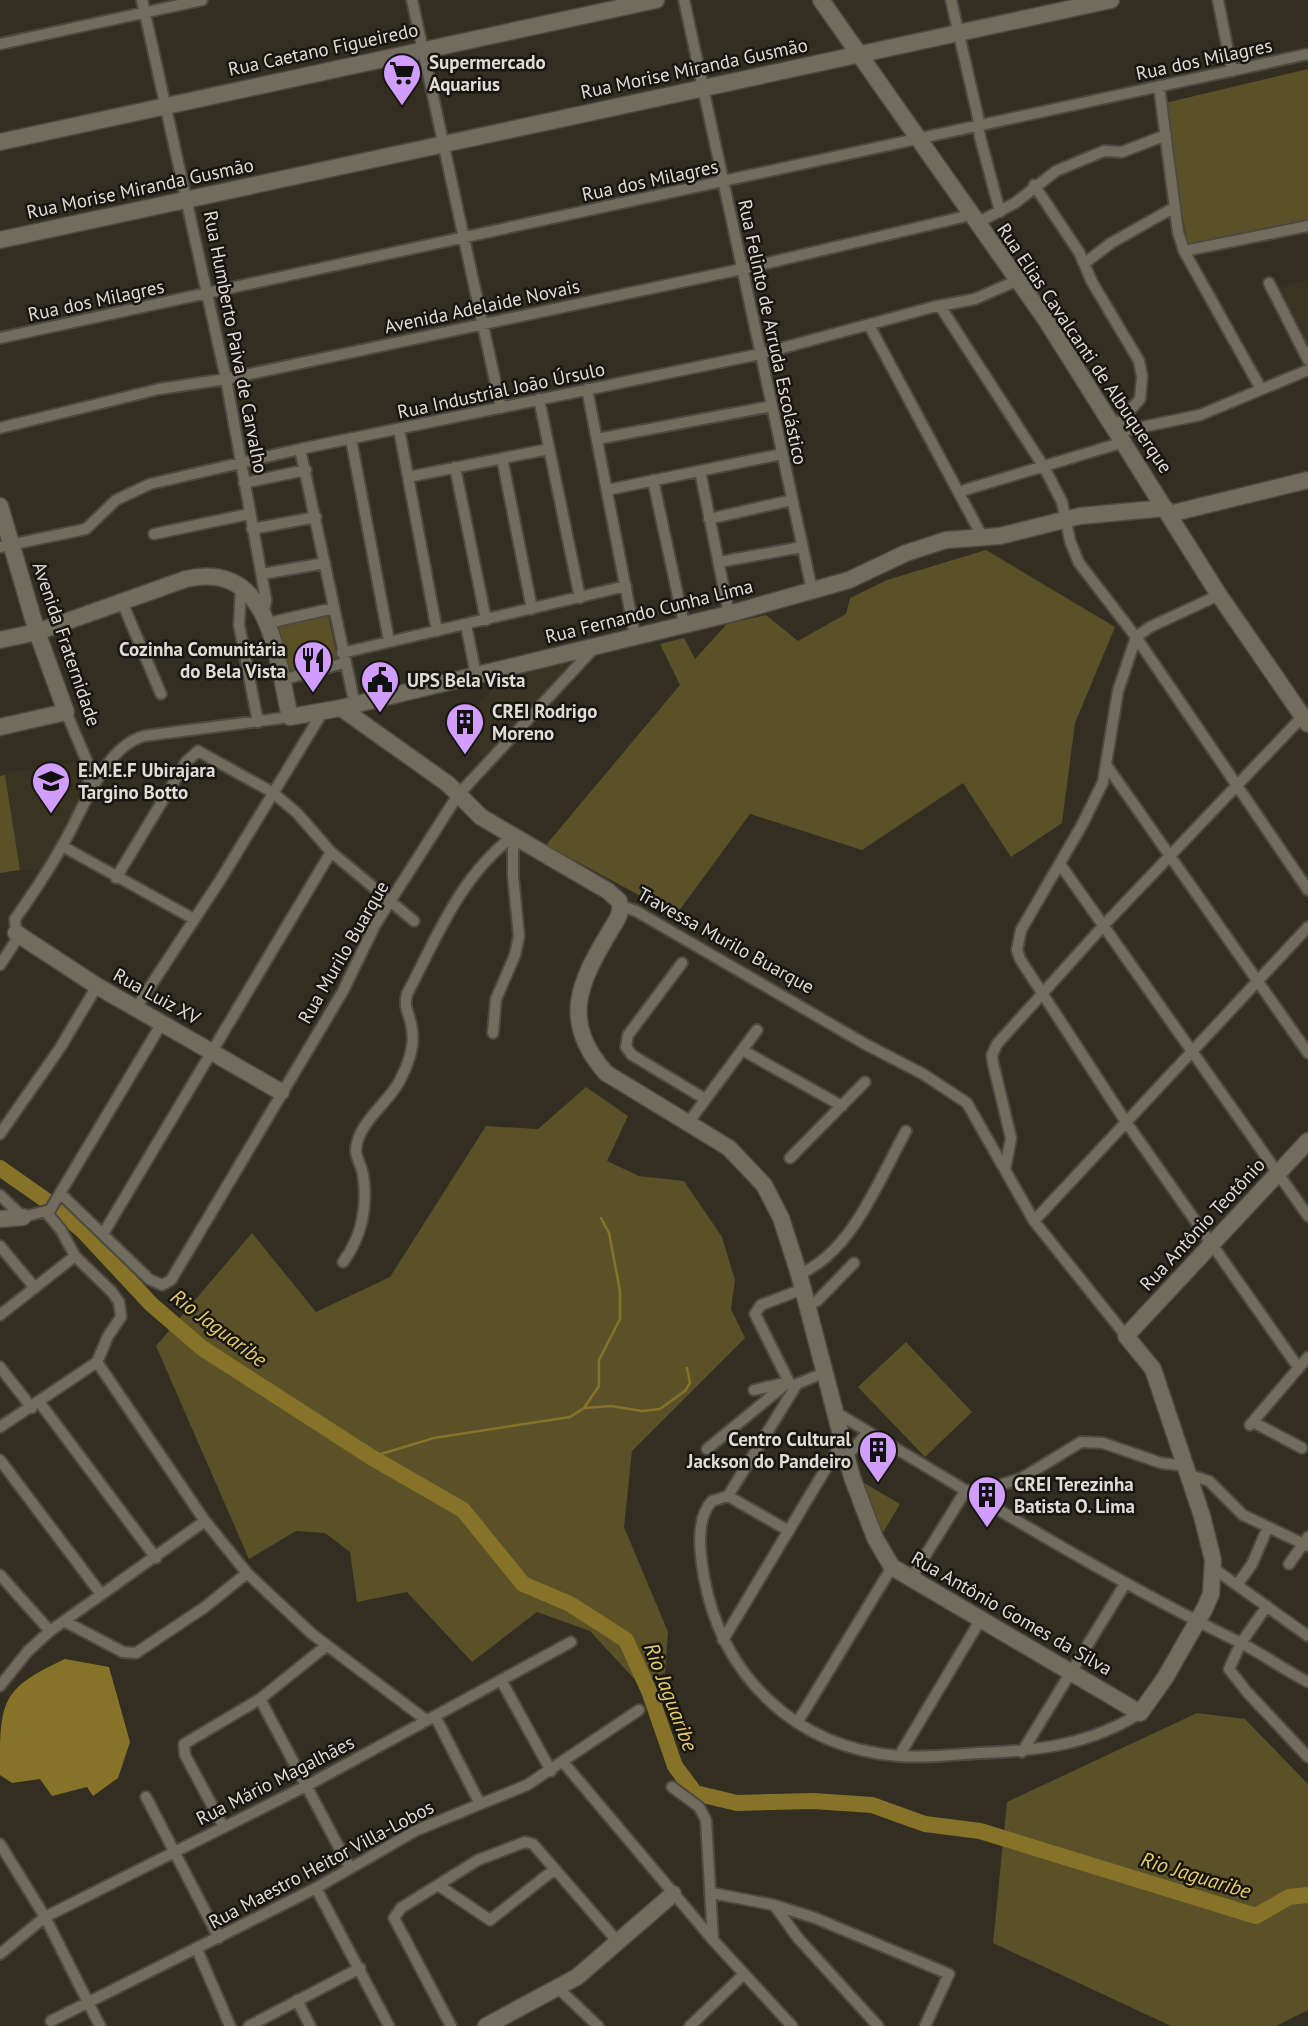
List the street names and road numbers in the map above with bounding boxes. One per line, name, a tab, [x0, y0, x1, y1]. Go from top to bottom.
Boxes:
street label: Rua Caetano Figueiredo	[226, 17, 420, 81]
street label: Rua Morise Miranda Gusmão	[578, 32, 810, 104]
street label: Rua dos Milagres	[1134, 33, 1274, 85]
street label: Rua Morise Miranda Gusmão	[24, 152, 256, 224]
street label: Rua dos Milagres	[580, 154, 720, 206]
street label: Rua Felinto de Arruda Escolástico	[733, 197, 813, 467]
street label: Rua Humberto Paiva de Carvalho	[199, 209, 273, 475]
street label: Rua Elias Cavalcanti de Albuquerque	[992, 218, 1178, 478]
street label: Rua dos Milagres	[26, 274, 166, 326]
street label: Avenida Adelaide Novais	[382, 274, 582, 338]
street label: Rua Industrial João Úrsulo	[395, 356, 607, 424]
street label: Avenida Fraternidade	[28, 559, 106, 729]
street label: Rua Fernando Cunha Lima	[543, 574, 755, 648]
street label: Rua Murilo Buarque	[292, 876, 394, 1028]
street label: Travessa Murilo Buarque	[633, 881, 819, 999]
street label: Rua Luiz XV	[109, 962, 205, 1030]
street label: Rua Antônio Teotônio	[1134, 1152, 1270, 1296]
street label: Rua Antônio Gomes da Silva	[907, 1546, 1117, 1680]
street label: Rua Mário Magalhães	[192, 1730, 358, 1830]
street label: Rua Maestro Heitor Villa-Lobos	[204, 1794, 438, 1934]

